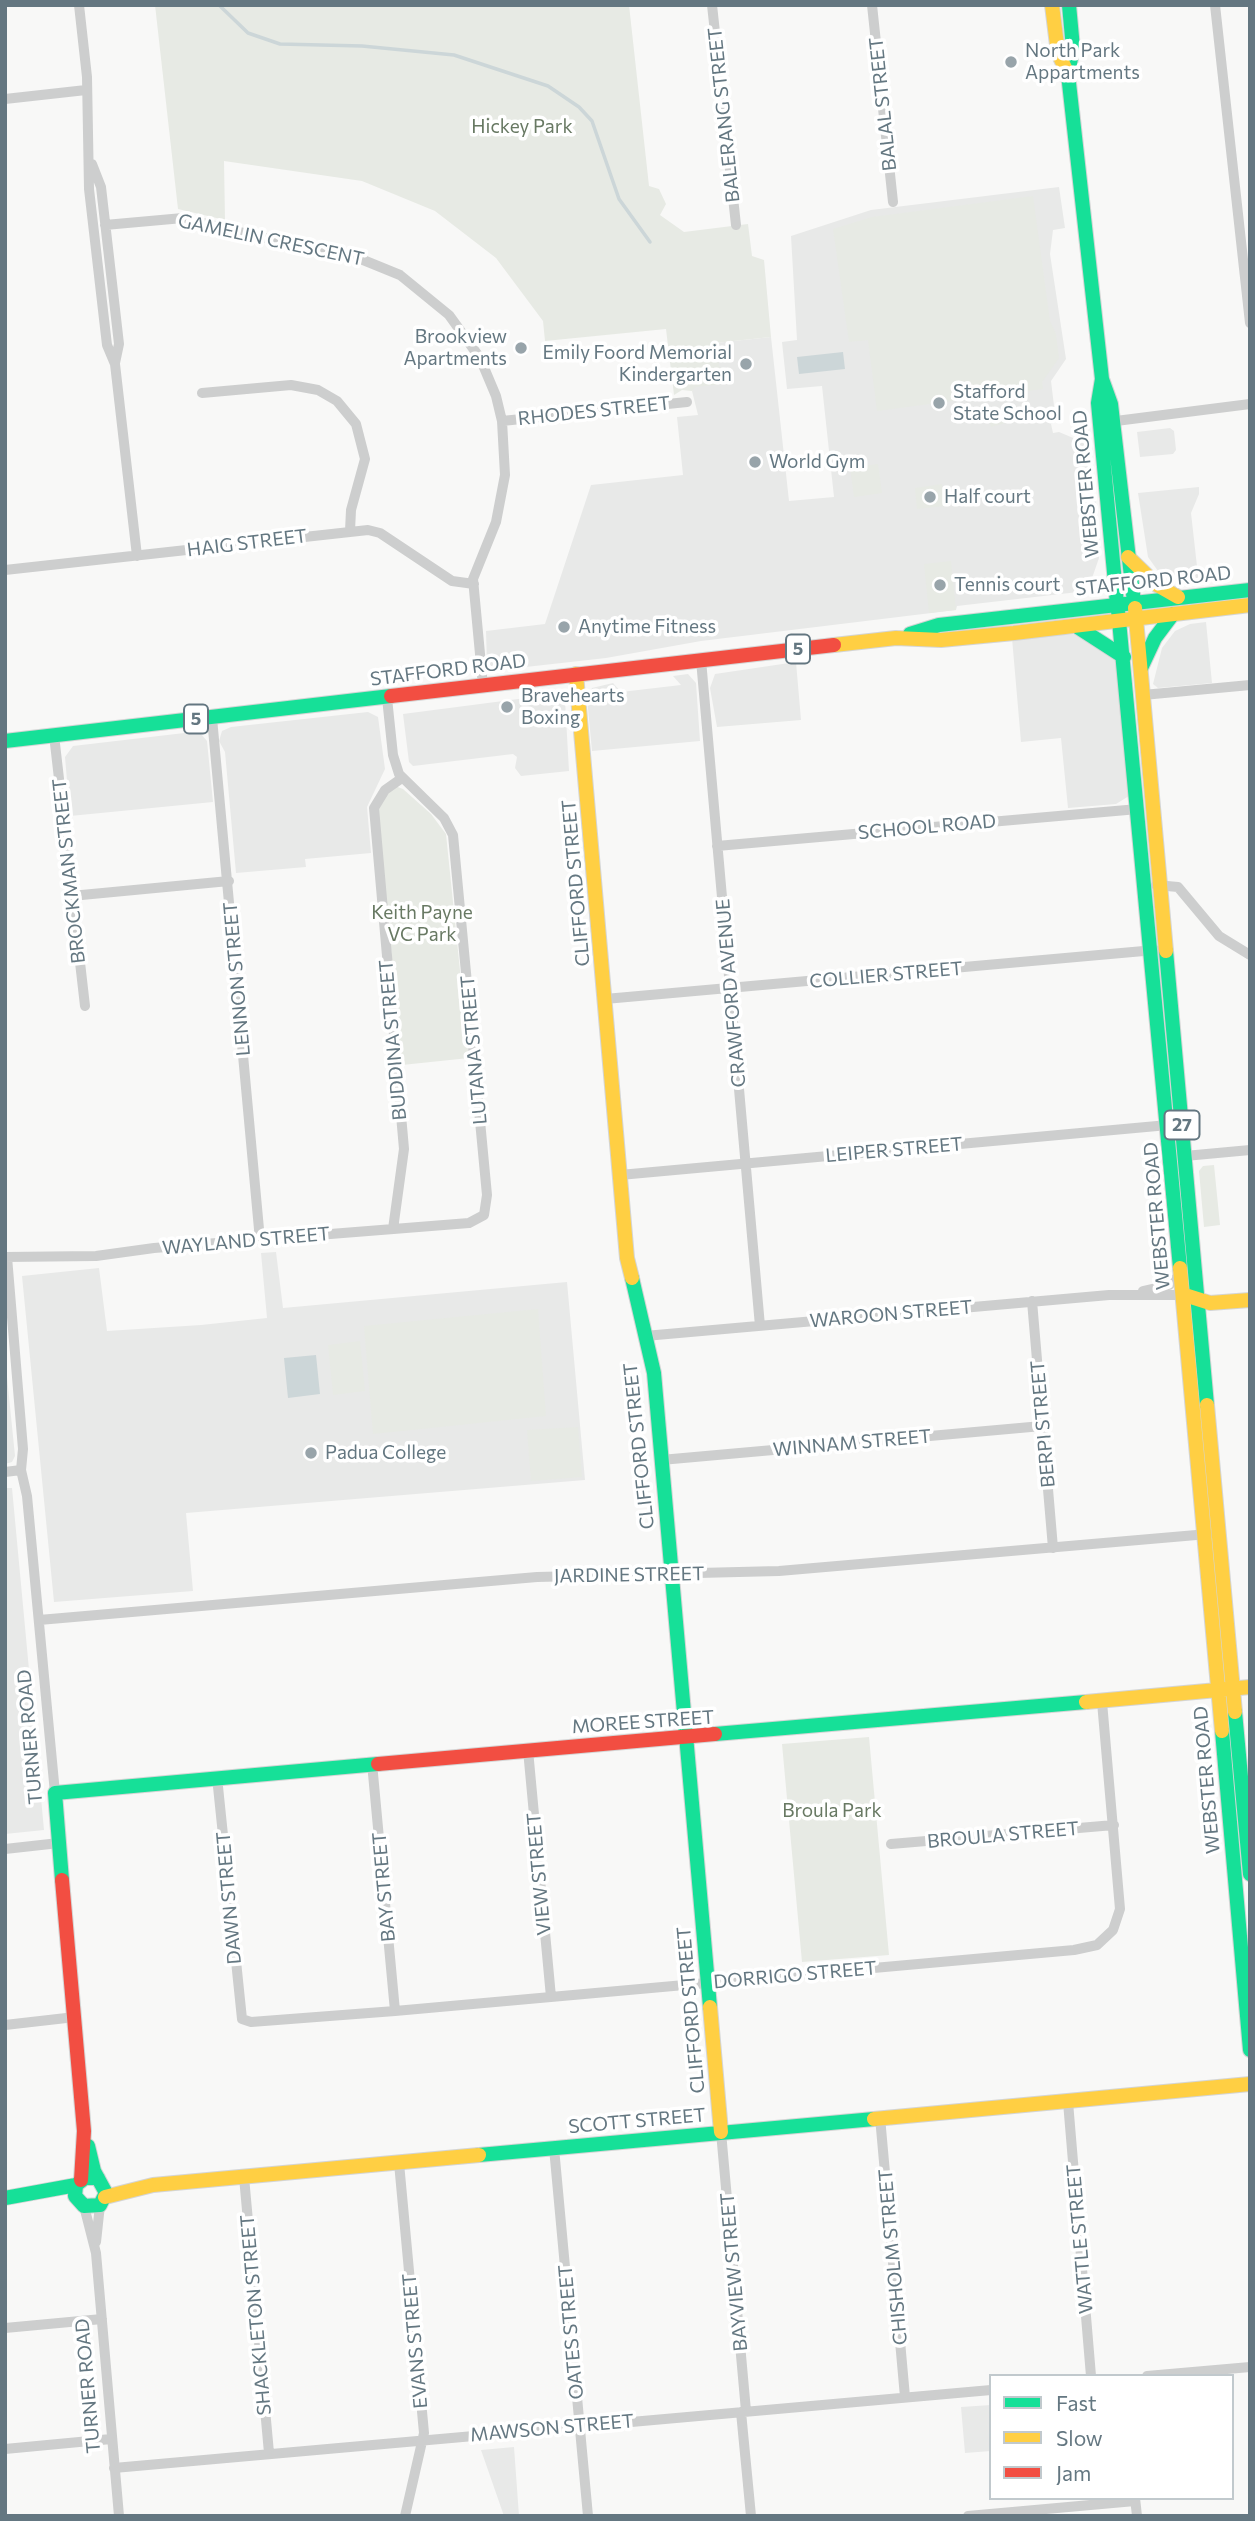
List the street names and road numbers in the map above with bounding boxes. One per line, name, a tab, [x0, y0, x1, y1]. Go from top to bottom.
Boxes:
street label: BALERANG STREET	[703, 26, 745, 204]
street label: BALAL STREET	[865, 36, 901, 172]
street label: GAMELIN CRESCENT	[176, 209, 366, 271]
street label: RHODES STREET	[517, 392, 671, 430]
street label: WEBSTER ROAD	[1068, 409, 1104, 559]
street label: HAIG STREET	[186, 524, 308, 562]
street label: STAFFORD ROAD	[1074, 561, 1232, 601]
road number: 5	[786, 634, 810, 664]
street label: STAFFORD ROAD	[369, 649, 527, 691]
road number: 5	[184, 704, 208, 734]
street label: BROCKMAN STREET	[48, 777, 90, 965]
street label: CLIFFORD STREET	[557, 799, 595, 967]
street label: SCHOOL ROAD	[857, 810, 997, 844]
street label: CRAWFORD AVENUE	[711, 898, 751, 1088]
street label: LENNON STREET	[219, 901, 255, 1057]
street label: COLLIER STREET	[808, 957, 964, 993]
street label: BUDDINA STREET	[375, 959, 411, 1121]
street label: LUTANA STREET	[456, 974, 492, 1126]
road number: 27	[1164, 1110, 1200, 1140]
street label: LEIPER STREET	[824, 1133, 964, 1167]
street label: WEBSTER ROAD	[1139, 1141, 1175, 1291]
street label: WAYLAND STREET	[161, 1222, 331, 1260]
street label: WAROON STREET	[809, 1296, 973, 1332]
street label: BERPI STREET	[1026, 1359, 1060, 1489]
street label: CLIFFORD STREET	[619, 1362, 659, 1530]
street label: WINNAM STREET	[772, 1425, 932, 1461]
street label: JARDINE STREET	[554, 1562, 704, 1588]
street label: TURNER ROAD	[13, 1669, 47, 1805]
street label: WEBSTER ROAD	[1189, 1705, 1225, 1855]
street label: MOREE STREET	[571, 1706, 715, 1738]
street label: VIEW STREET	[522, 1812, 556, 1936]
street label: BROULA STREET	[926, 1817, 1080, 1853]
street label: DAWN STREET	[212, 1831, 246, 1965]
street label: BAY STREET	[368, 1831, 400, 1943]
street label: CLIFFORD STREET	[672, 1926, 710, 2094]
street label: DORRIGO STREET	[712, 1957, 878, 1993]
street label: SCOTT STREET	[567, 2104, 707, 2138]
street label: WATTLE STREET	[1062, 2163, 1098, 2315]
street label: CHISHOLM STREET	[874, 2168, 912, 2346]
street label: BAYVIEW STREET	[716, 2192, 752, 2352]
street label: SHACKLETON STREET	[236, 2214, 276, 2416]
street label: OATES STREET	[554, 2264, 588, 2400]
street label: EVANS STREET	[398, 2272, 432, 2410]
street label: TURNER ROAD	[71, 2318, 105, 2454]
street label: MAWSON STREET	[469, 2409, 635, 2447]

